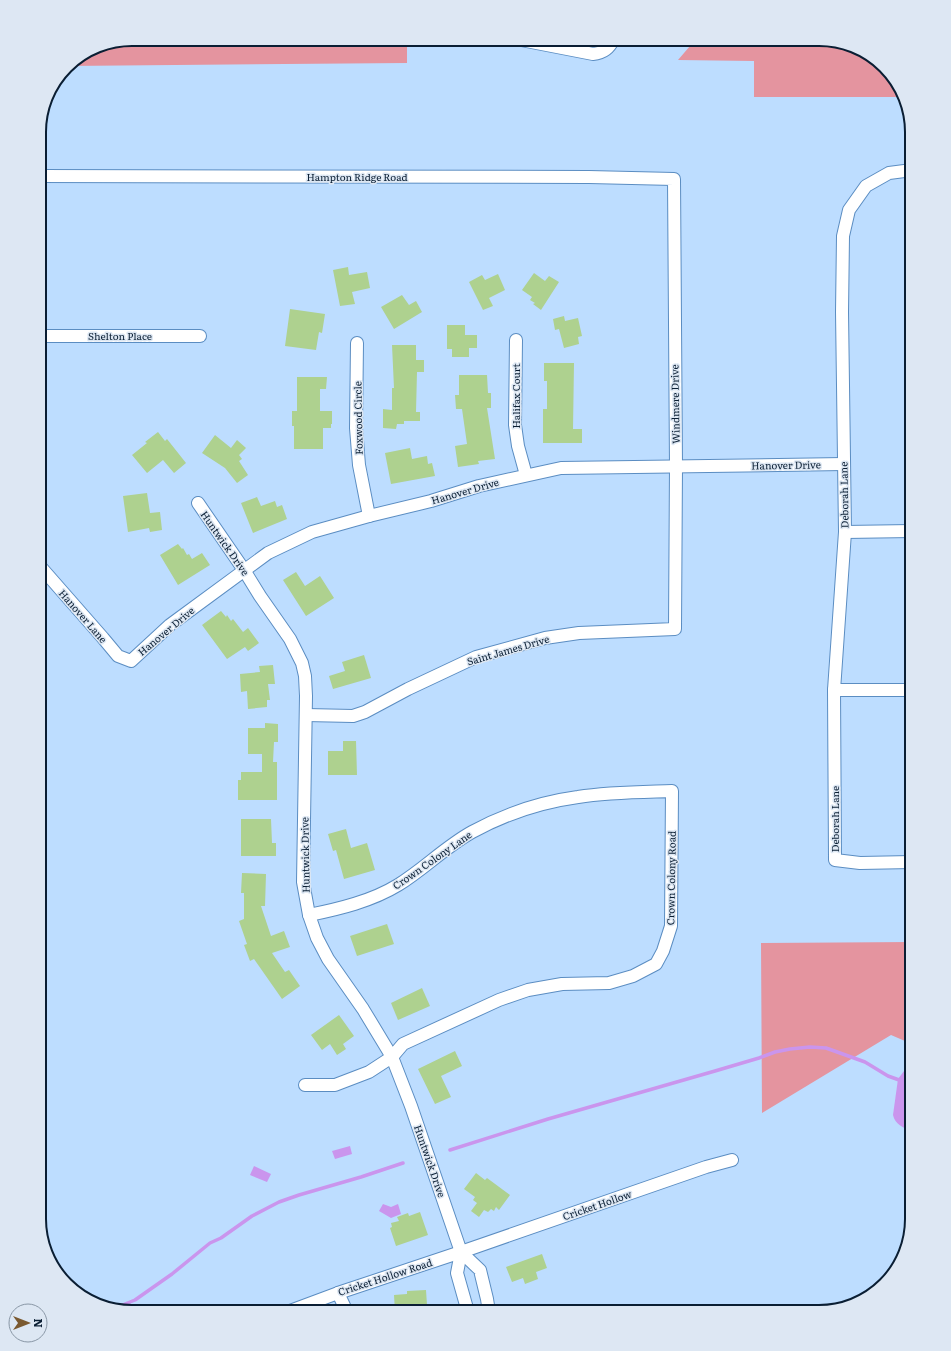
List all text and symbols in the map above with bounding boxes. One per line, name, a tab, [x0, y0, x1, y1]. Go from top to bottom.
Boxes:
street label: Hampton Ridge Road	[306, 169, 408, 184]
street label: Shelton Place	[88, 328, 152, 343]
street label: Halifax Court	[508, 363, 523, 429]
street label: Windmere Drive	[666, 364, 683, 444]
street label: Foxwood Circle	[349, 381, 366, 455]
street label: Hanover Drive	[751, 456, 821, 473]
street label: Deborah Lane	[835, 462, 852, 528]
street label: Hanover Drive	[429, 474, 500, 507]
street label: Huntwick Drive	[198, 507, 253, 578]
street label: Hanover Lane	[56, 586, 111, 646]
street label: Hanover Drive	[134, 602, 197, 659]
street label: Saint James Drive	[465, 631, 551, 668]
street label: Deborah Lane	[827, 786, 842, 852]
street label: Huntwick Drive	[296, 817, 313, 893]
street label: Crown Colony Lane	[389, 827, 474, 893]
street label: Crown Colony Road	[662, 831, 679, 925]
street label: Huntwick Drive	[411, 1123, 450, 1199]
street label: Cricket Hollow	[560, 1186, 634, 1223]
street label: Cricket Hollow Road	[336, 1254, 434, 1299]
north arrow	[8, 1303, 48, 1343]
text: N	[31, 1318, 47, 1328]

